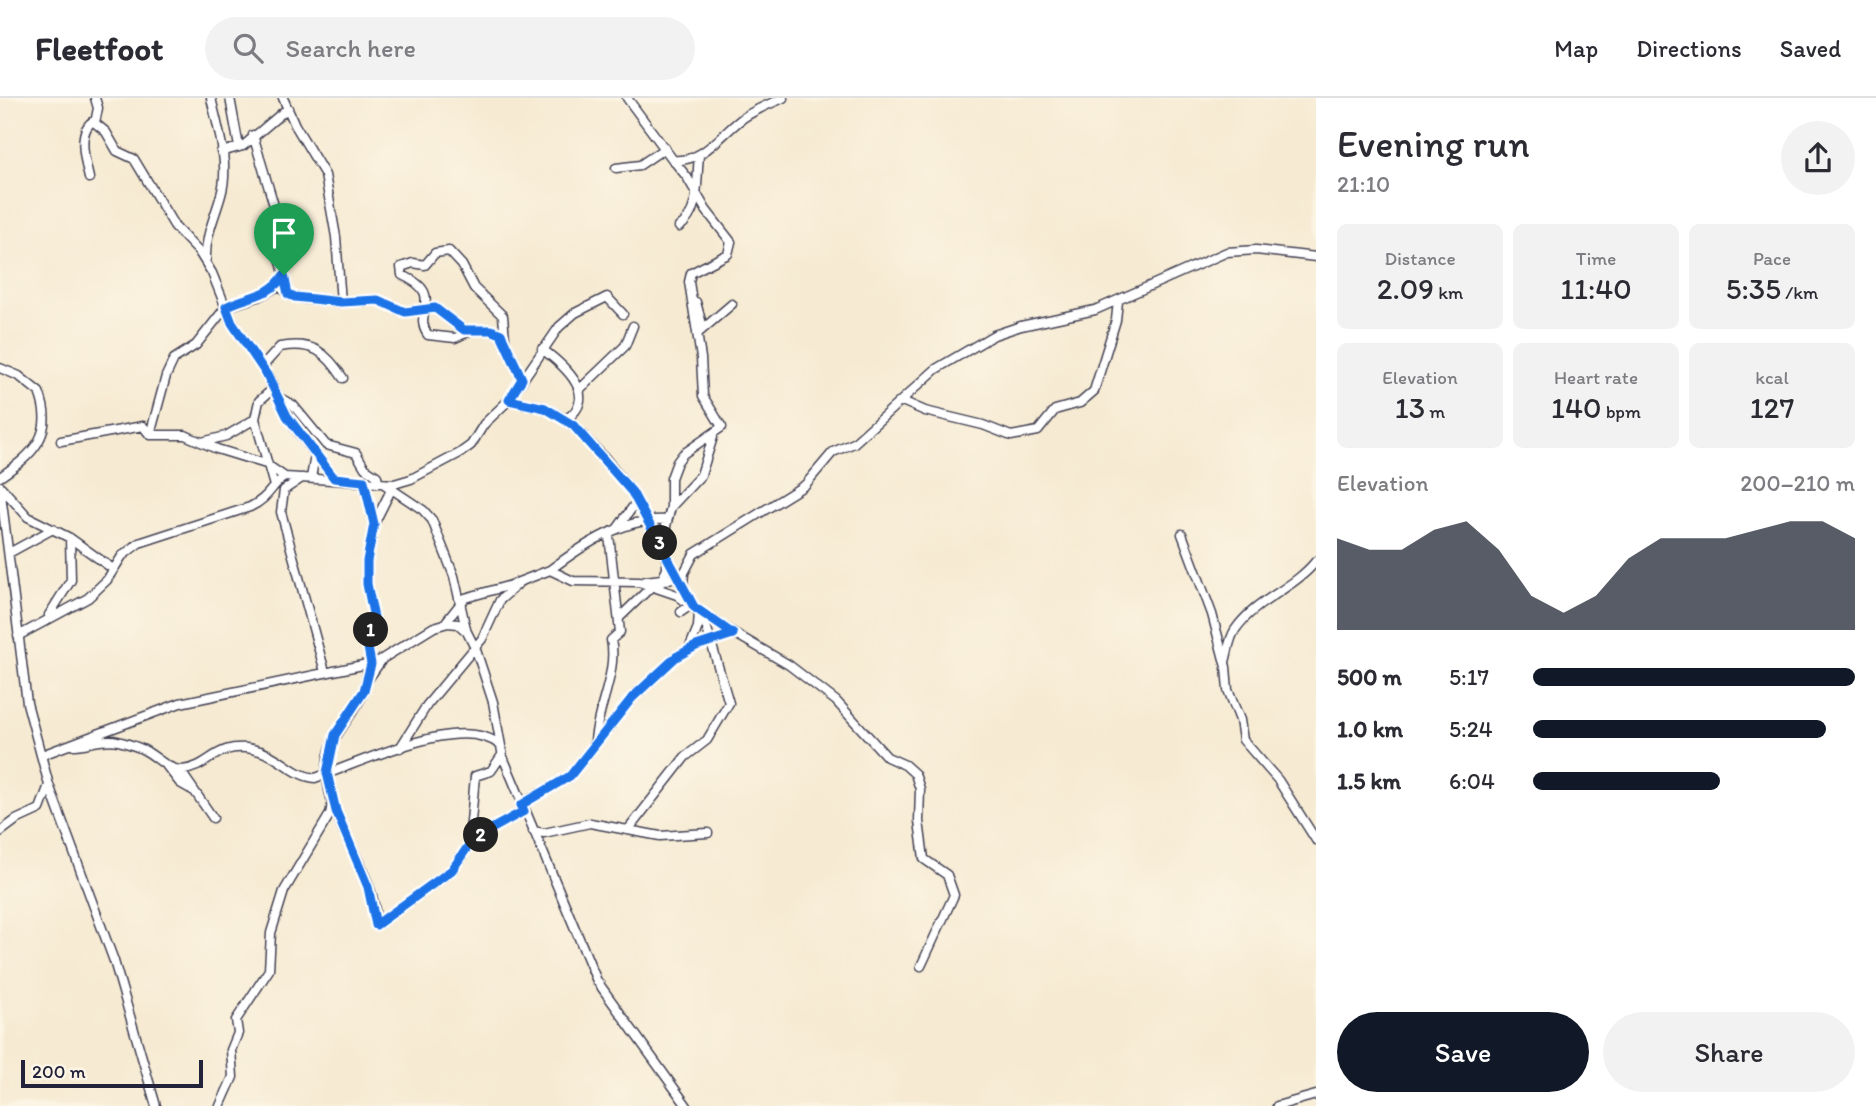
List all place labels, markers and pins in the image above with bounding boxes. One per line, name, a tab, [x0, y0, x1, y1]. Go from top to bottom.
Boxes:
pin	[254, 203, 314, 275]
pin: 3	[642, 526, 678, 560]
pin: 1	[354, 612, 388, 648]
pin: 2	[463, 818, 498, 852]

